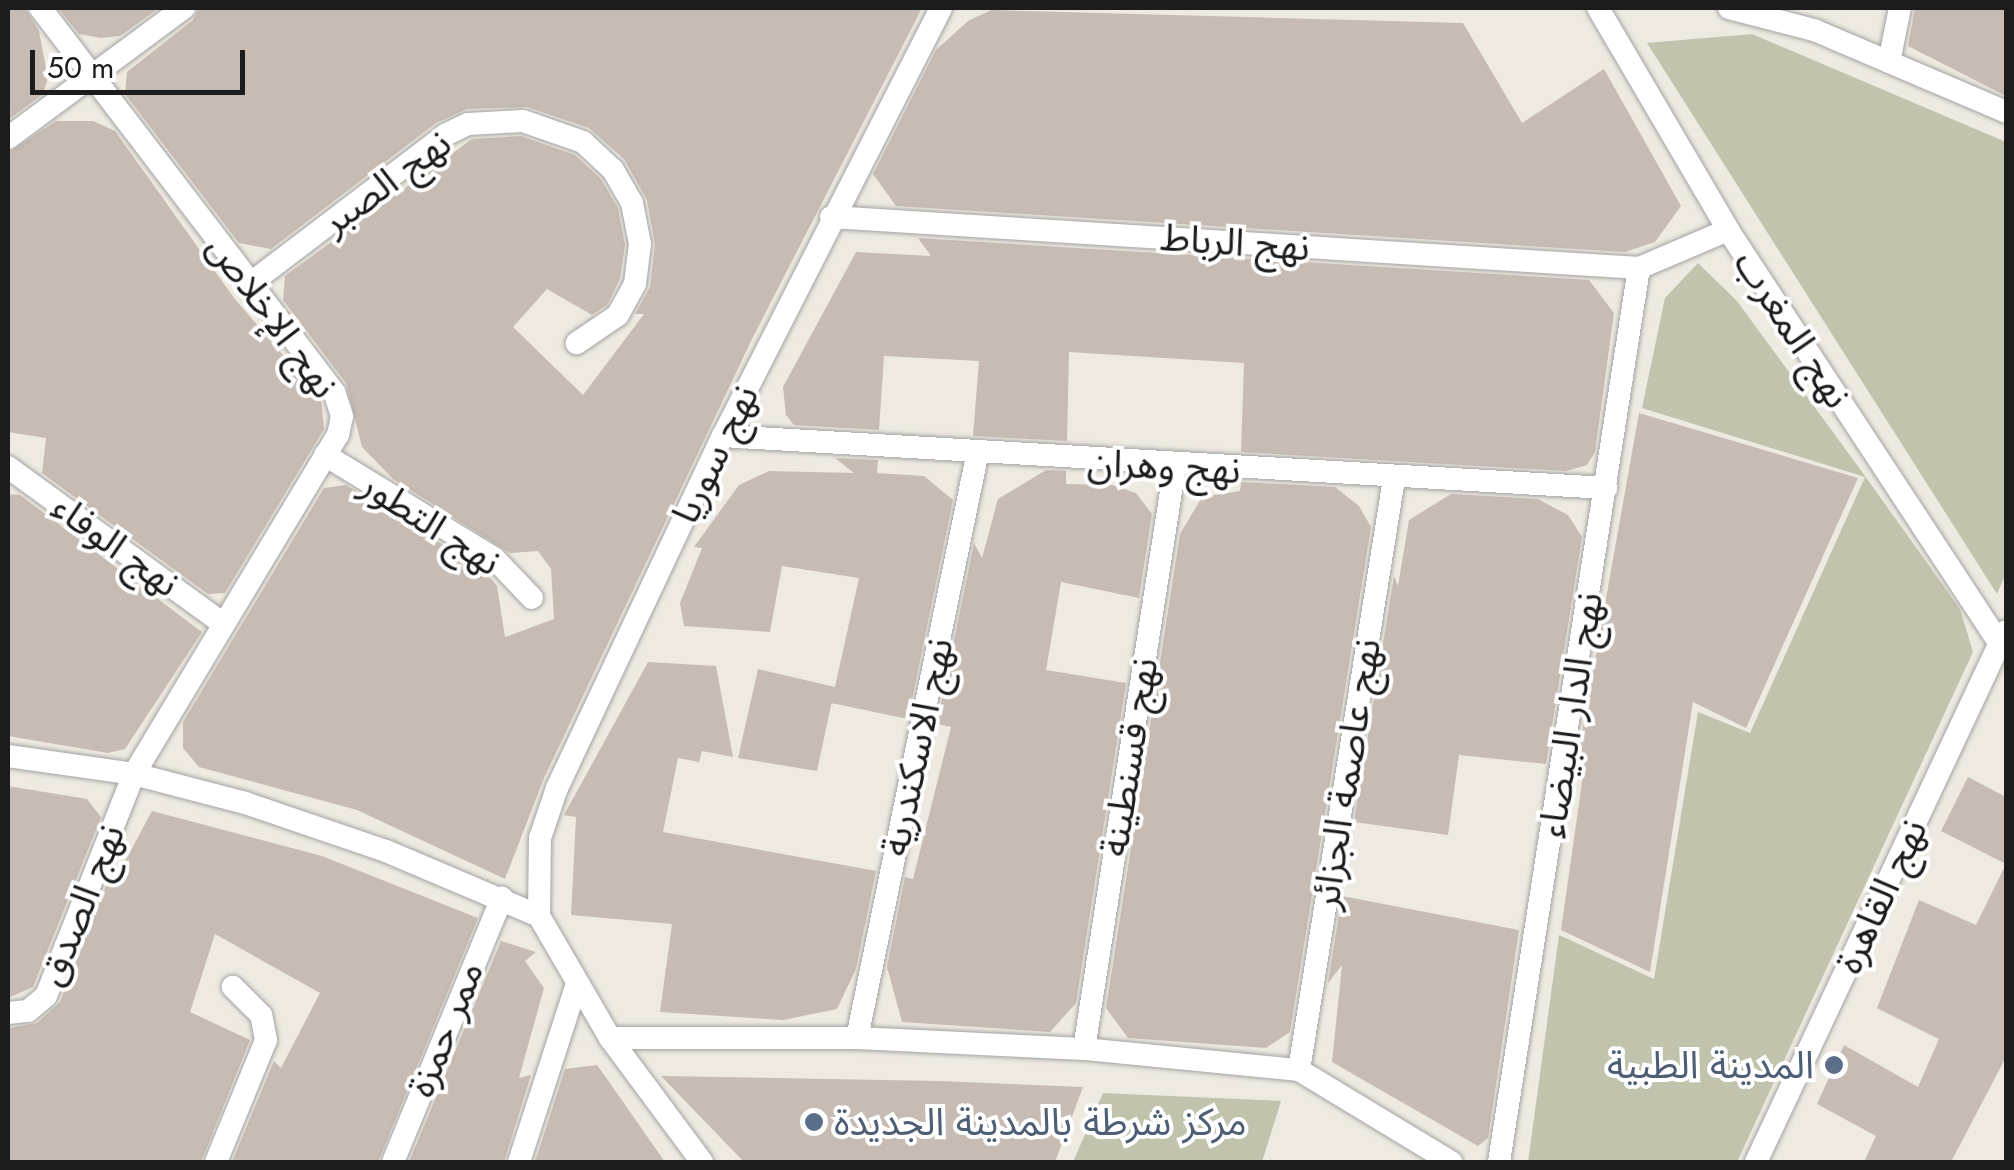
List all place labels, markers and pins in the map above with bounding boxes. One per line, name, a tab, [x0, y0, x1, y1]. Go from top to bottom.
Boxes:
place label: المدينة الطبية	[1607, 1042, 1814, 1088]
marker: المدينة الطبية	[1823, 1054, 1845, 1076]
place label: مركز شرطة بالمدينة الجديدة	[834, 1099, 1247, 1145]
marker: مركز شرطة بالمدينة الجديدة	[803, 1111, 825, 1133]

